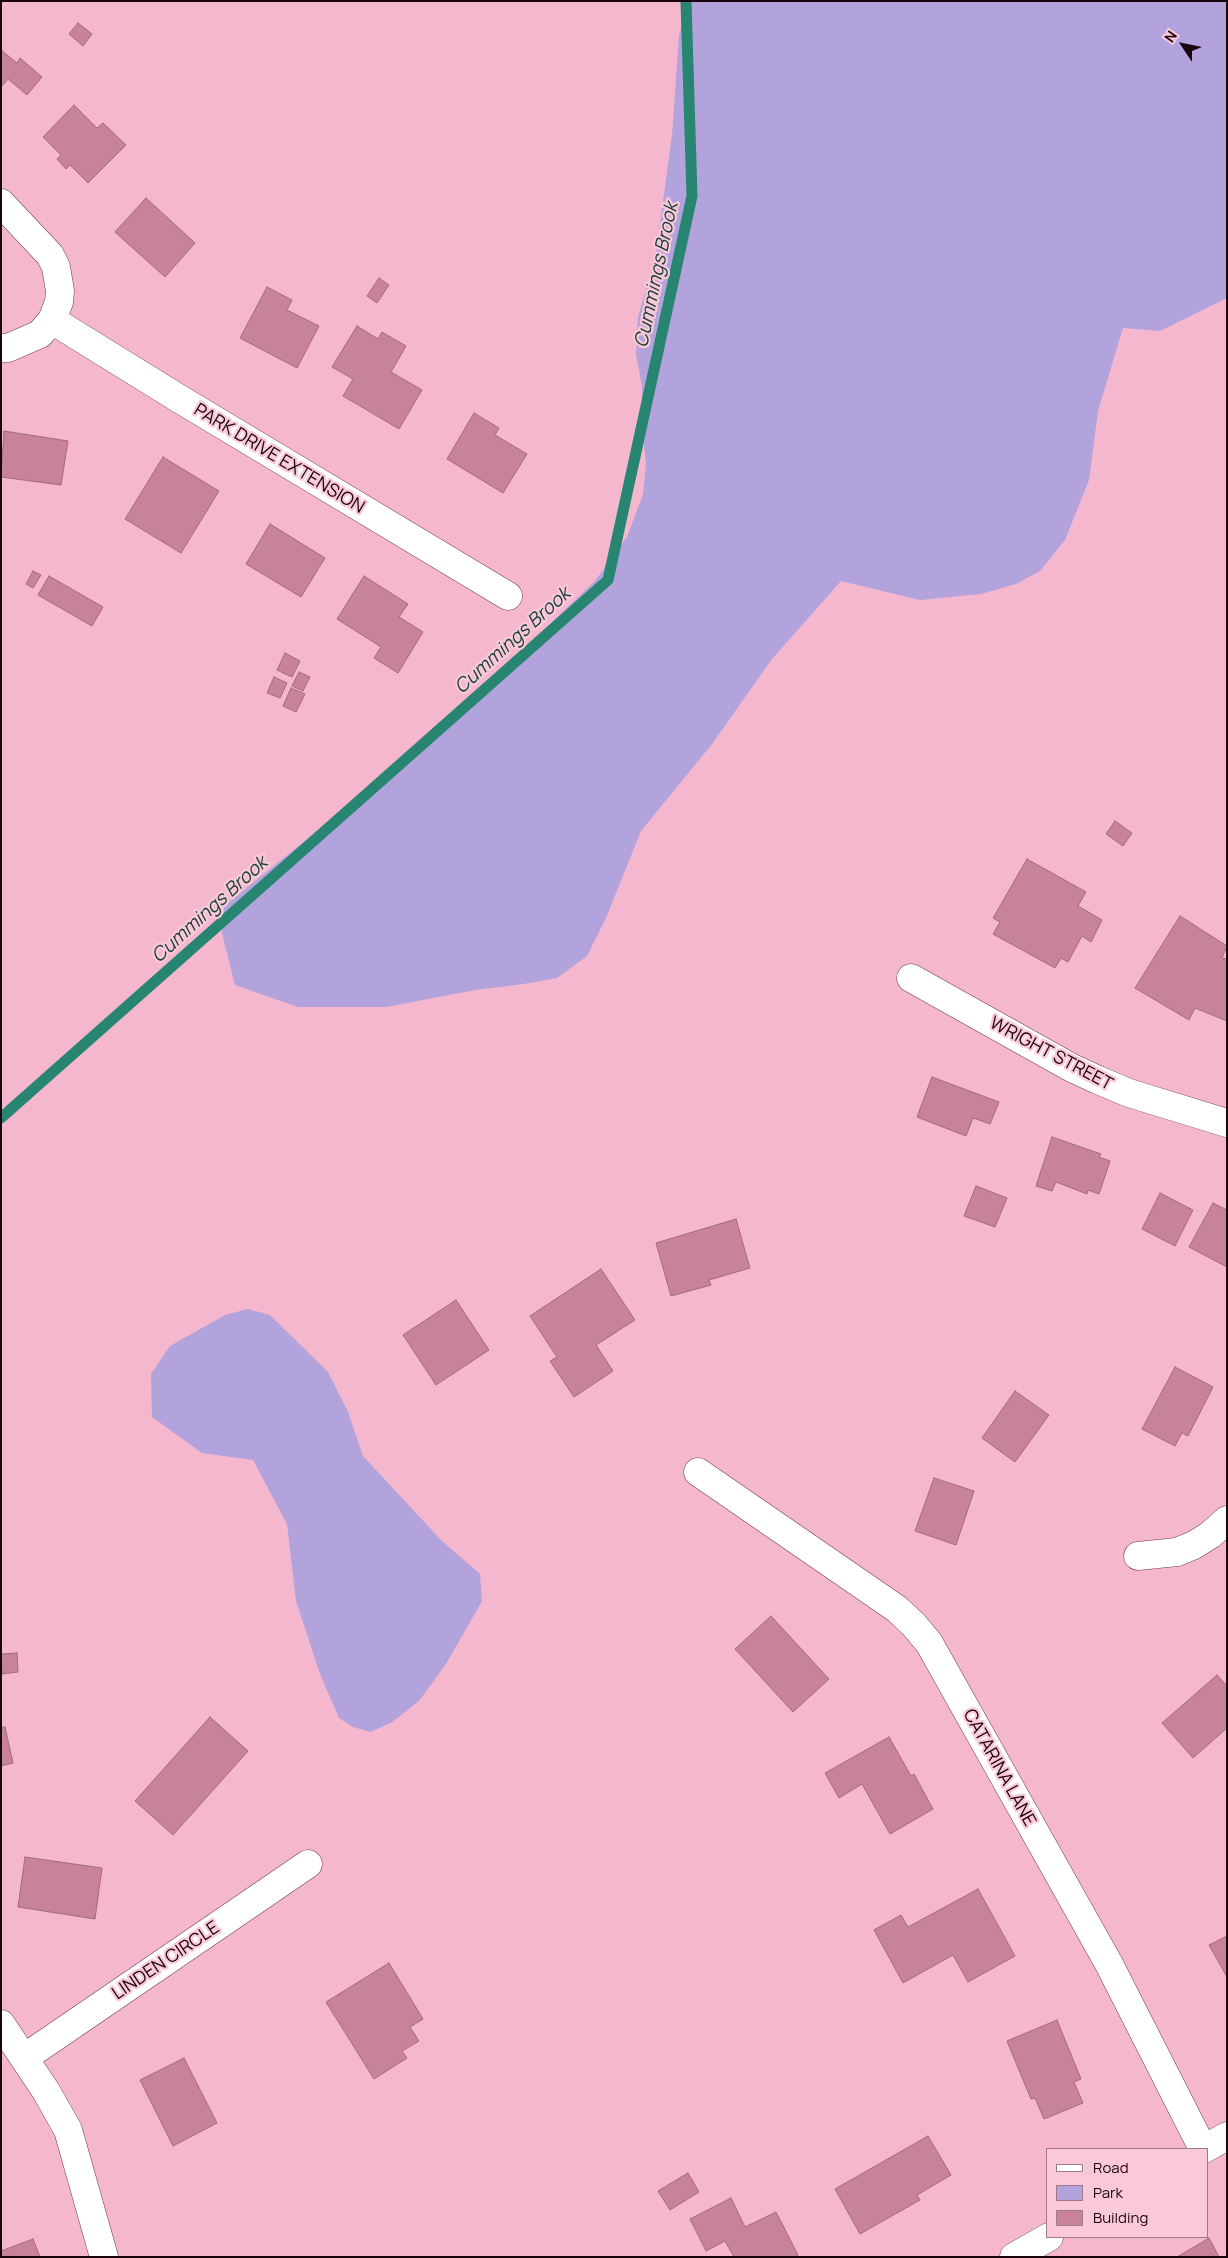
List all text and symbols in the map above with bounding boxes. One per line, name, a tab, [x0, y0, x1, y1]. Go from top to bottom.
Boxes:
north arrow	[1158, 20, 1208, 70]
text: N	[1159, 27, 1181, 46]
water label: Cummings Brook	[630, 200, 684, 350]
street label: PARK DRIVE EXTENSION	[190, 399, 368, 519]
water label: Cummings Brook	[450, 583, 576, 699]
water label: Cummings Brook	[147, 852, 273, 968]
street label: WRIGHT STREET	[986, 1012, 1116, 1096]
street label: CATARINA LANE	[958, 1706, 1040, 1830]
street label: LINDEN CIRCLE	[108, 1917, 224, 2005]
legend	[1046, 2148, 1208, 2238]
text: Road	[1093, 2157, 1129, 2178]
text: Park	[1093, 2182, 1123, 2203]
text: Building	[1093, 2207, 1148, 2228]

